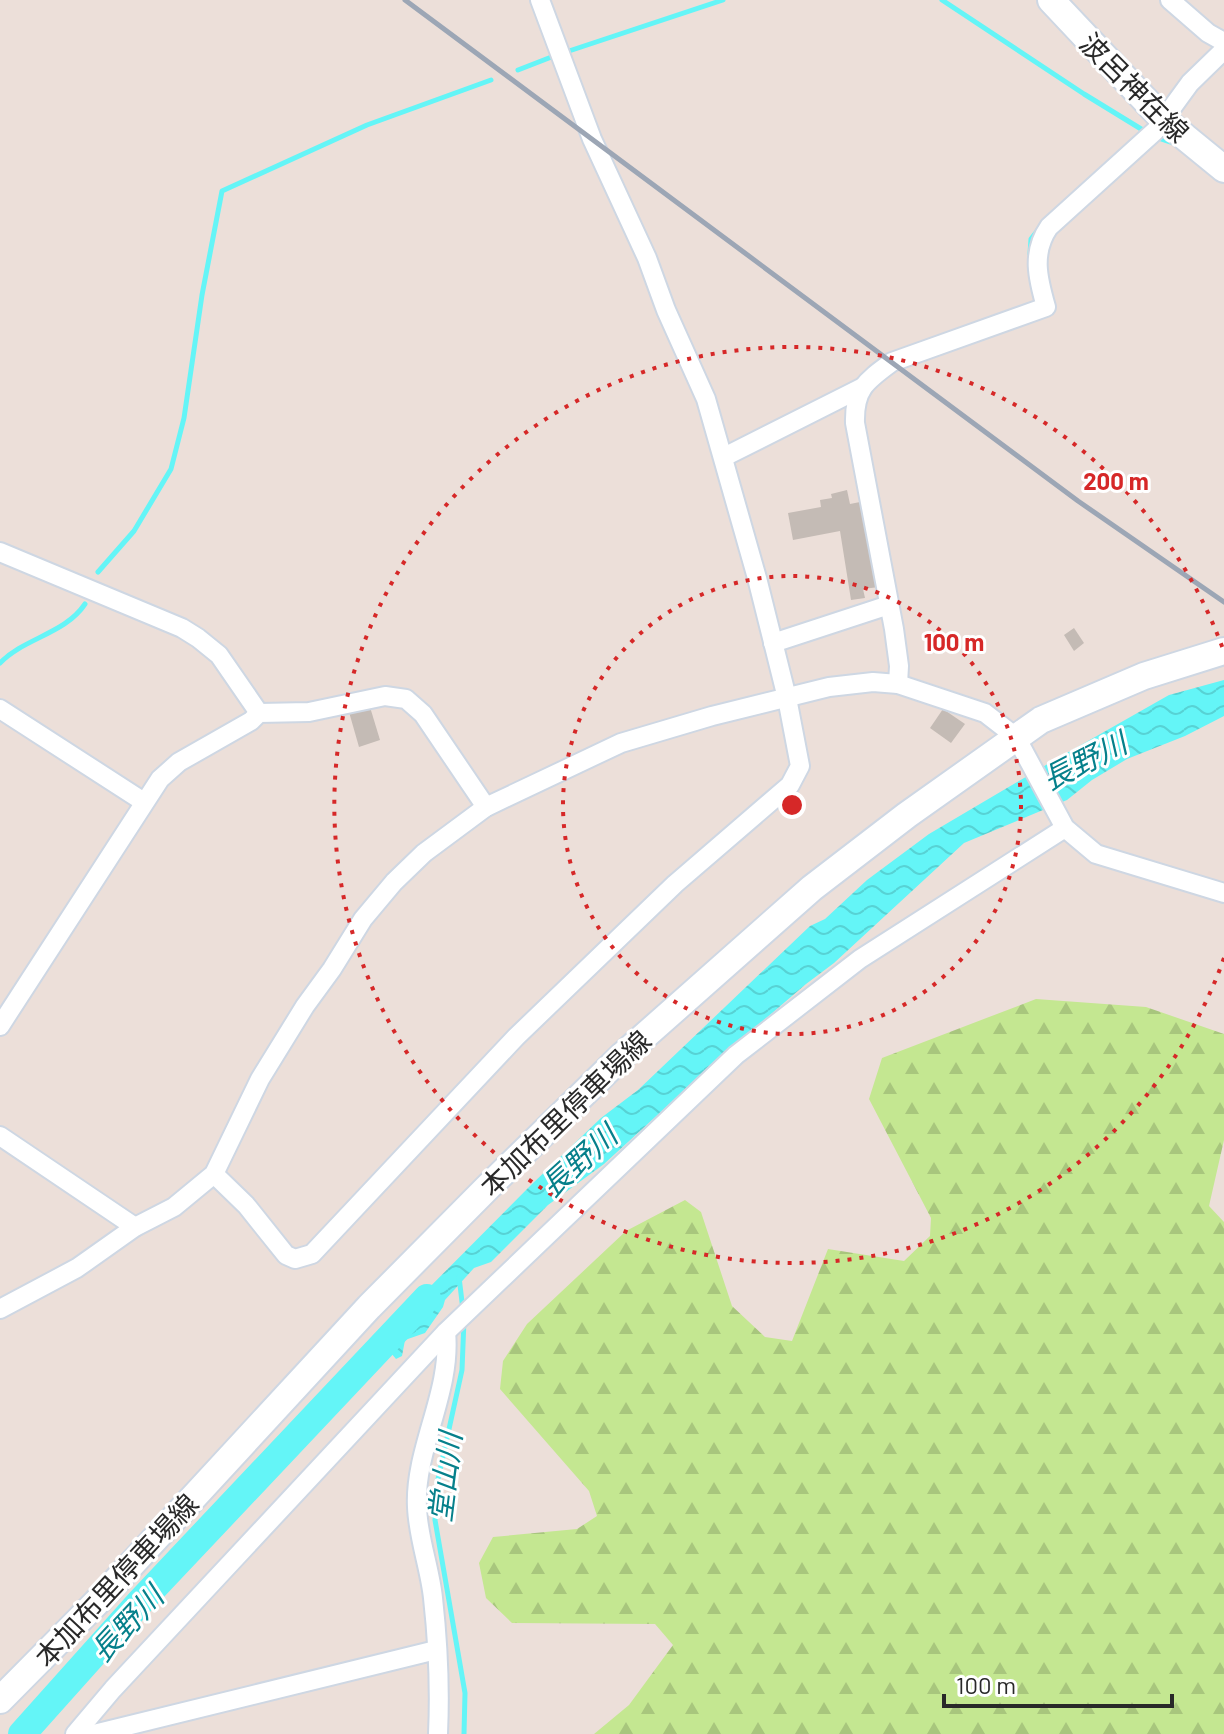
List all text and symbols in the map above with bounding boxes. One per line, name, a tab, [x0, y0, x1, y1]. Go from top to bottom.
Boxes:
street label: 波呂神在線	[1073, 25, 1197, 149]
text: 200 m	[1083, 466, 1149, 495]
text: 100 m	[924, 627, 984, 656]
water label: 長野川	[1036, 722, 1135, 796]
centre of rings	[778, 791, 806, 819]
street label: 本加布里停車場線	[473, 1023, 657, 1203]
water label: 長野川	[533, 1115, 626, 1203]
water label: 堂山川	[421, 1427, 468, 1524]
street label: 本加布里停車場線	[27, 1486, 205, 1674]
water label: 長野川	[82, 1576, 172, 1668]
scale bar	[944, 1658, 1172, 1708]
text: 100 m	[956, 1670, 1016, 1699]

